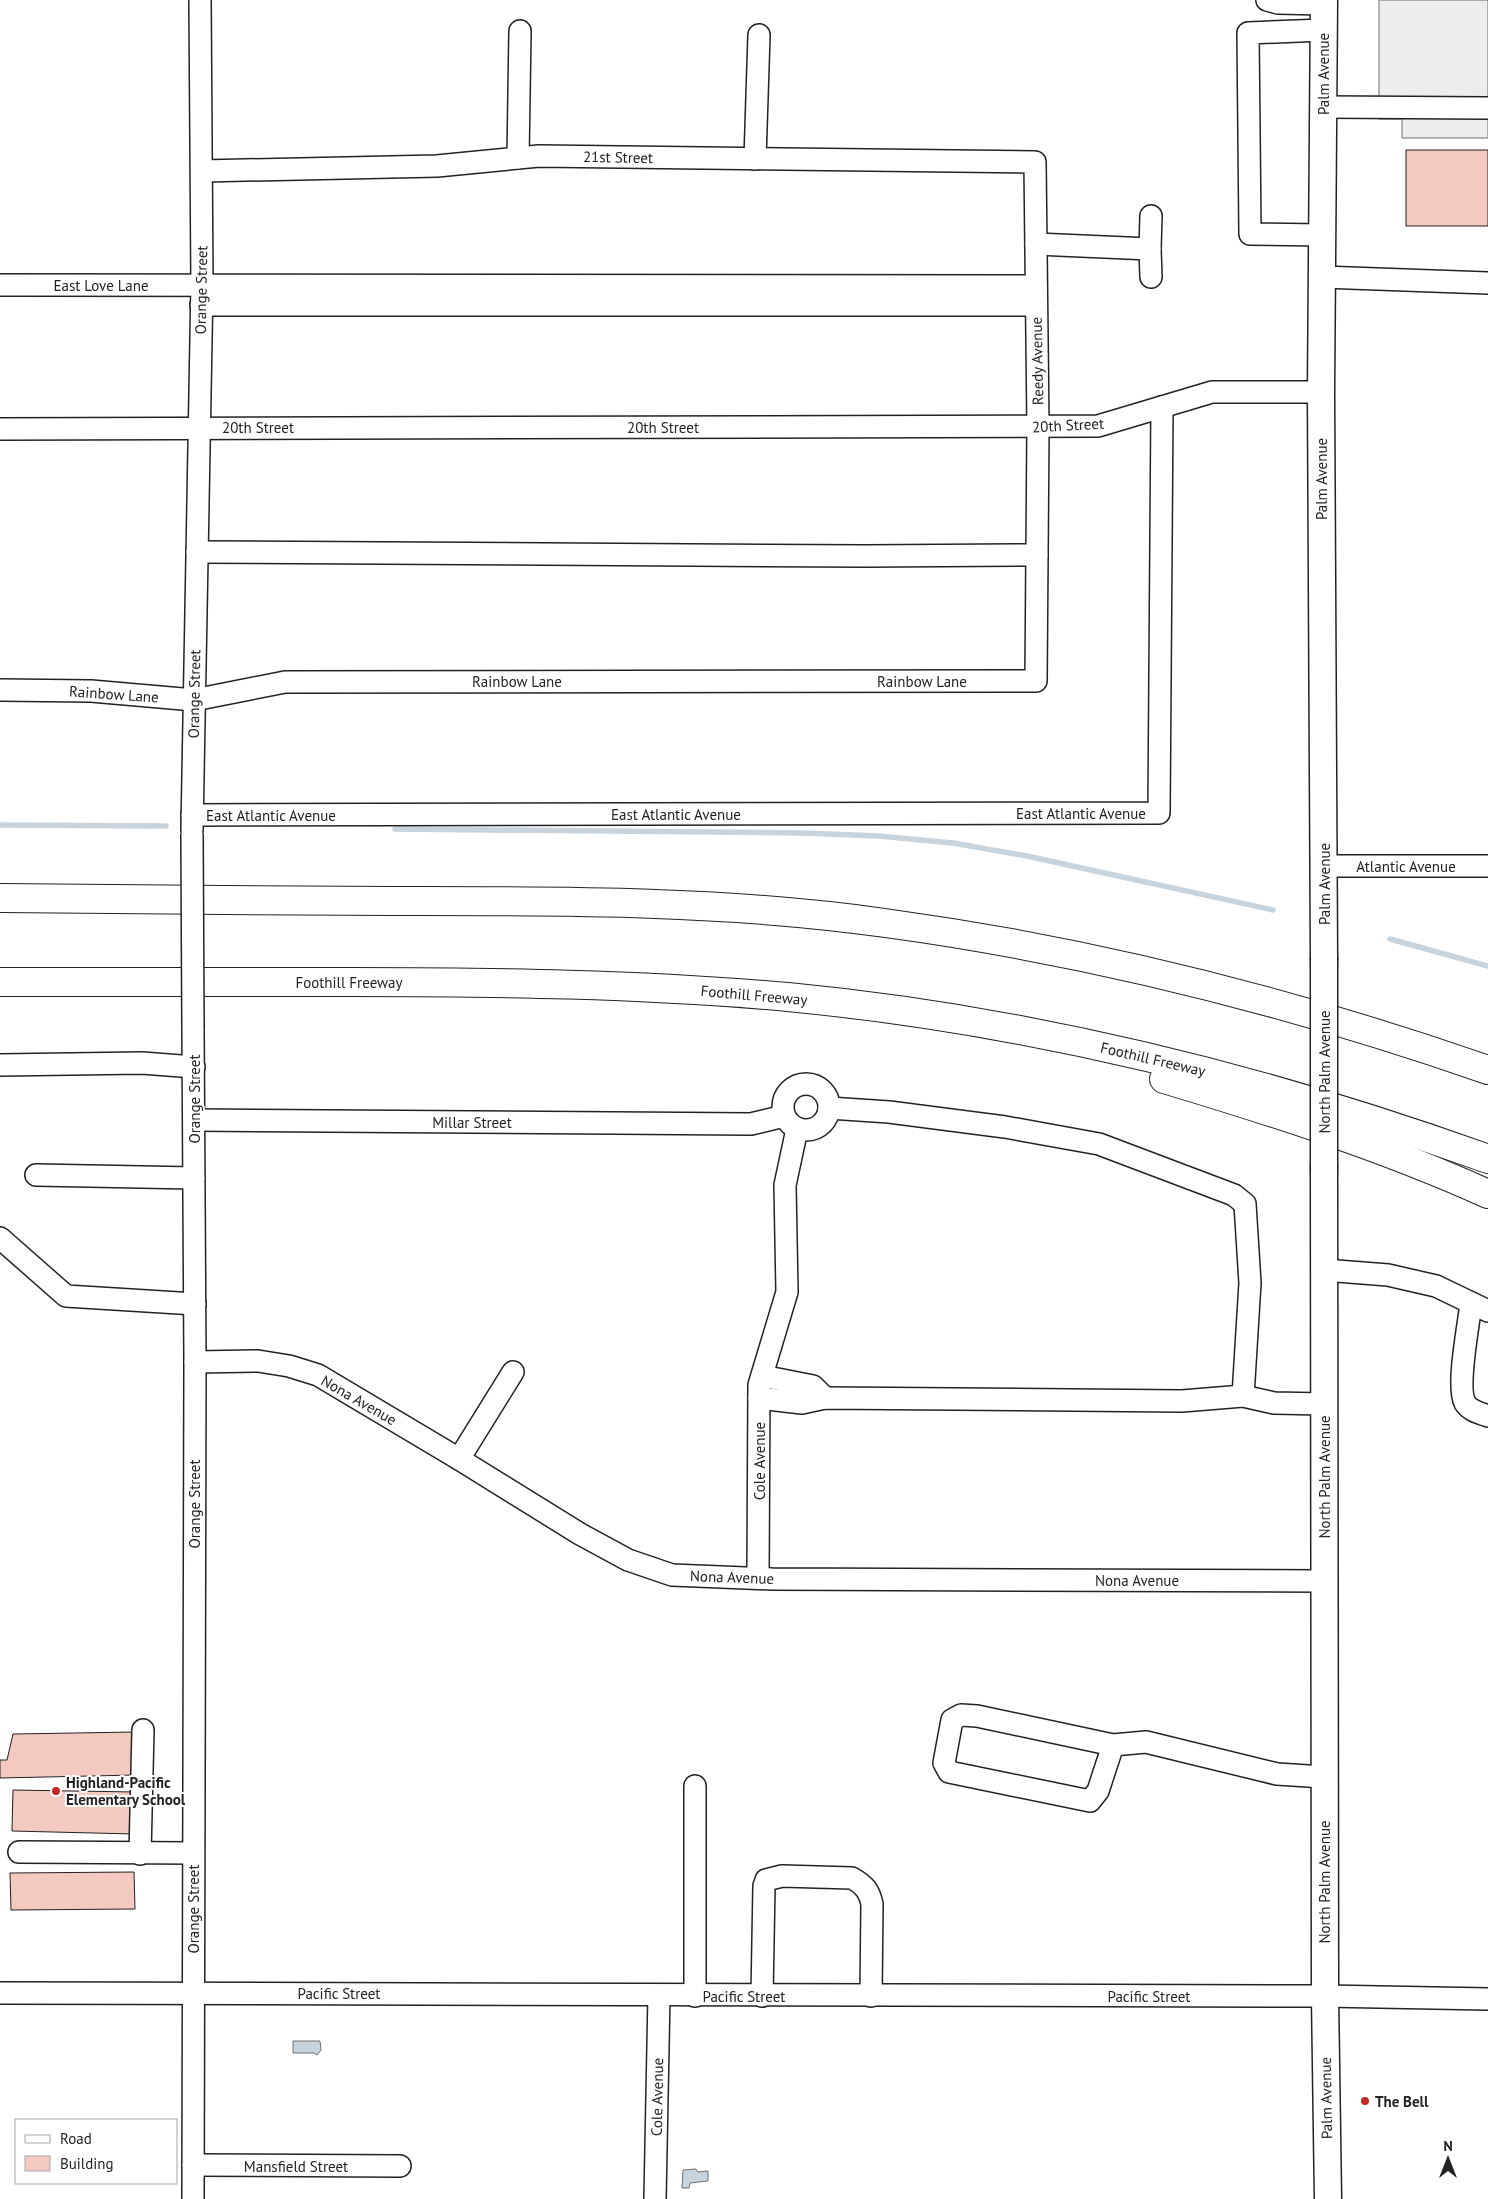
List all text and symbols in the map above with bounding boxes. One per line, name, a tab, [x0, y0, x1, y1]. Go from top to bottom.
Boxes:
street label: Palm Avenue	[1314, 33, 1333, 115]
street label: 21st Street	[583, 147, 653, 167]
street label: Orange Street	[191, 245, 211, 335]
street label: East Love Lane	[53, 276, 149, 295]
street label: Reedy Avenue	[1027, 317, 1047, 405]
street label: 20th Street	[1032, 414, 1104, 436]
street label: 20th Street	[222, 418, 294, 437]
street label: 20th Street	[627, 418, 699, 437]
street label: Palm Avenue	[1312, 438, 1331, 520]
street label: Orange Street	[184, 649, 204, 739]
street label: Rainbow Lane	[472, 672, 562, 691]
street label: Rainbow Lane	[877, 672, 967, 691]
street label: Rainbow Lane	[69, 681, 159, 707]
street label: East Atlantic Avenue	[1016, 804, 1146, 823]
street label: East Atlantic Avenue	[611, 805, 741, 824]
street label: East Atlantic Avenue	[206, 806, 336, 825]
street label: Palm Avenue	[1315, 843, 1334, 925]
street label: Atlantic Avenue	[1356, 857, 1456, 876]
street label: Foothill Freeway	[295, 973, 403, 992]
street label: Foothill Freeway	[700, 981, 808, 1009]
street label: North Palm Avenue	[1315, 1010, 1334, 1134]
street label: Foothill Freeway	[1099, 1038, 1207, 1080]
street label: Orange Street	[185, 1055, 204, 1144]
street label: Millar Street	[432, 1113, 512, 1132]
street label: Nona Avenue	[318, 1371, 400, 1429]
street label: North Palm Avenue	[1315, 1415, 1334, 1539]
street label: Cole Avenue	[750, 1422, 769, 1500]
street label: Orange Street	[185, 1460, 204, 1549]
street label: Nona Avenue	[690, 1566, 774, 1588]
street label: Nona Avenue	[1095, 1571, 1179, 1590]
place label: Highland-Pacific Elementary School	[66, 1773, 186, 1809]
marker: Highland-Pacific Elementary School	[50, 1785, 62, 1797]
street label: North Palm Avenue	[1315, 1820, 1334, 1944]
street label: Orange Street	[184, 1865, 203, 1954]
street label: Pacific Street	[298, 1984, 380, 2003]
street label: Pacific Street	[703, 1987, 785, 2006]
street label: Pacific Street	[1108, 1987, 1190, 2006]
street label: Palm Avenue	[1316, 2057, 1336, 2139]
street label: Cole Avenue	[647, 2058, 667, 2136]
place label: The Bell	[1375, 2092, 1429, 2111]
marker: The Bell	[1359, 2095, 1371, 2107]
legend	[15, 2119, 178, 2184]
text: Road	[60, 2129, 92, 2148]
north arrow	[1423, 2134, 1473, 2184]
text: N	[1443, 2137, 1453, 2155]
text: Building	[60, 2154, 114, 2173]
street label: Mansfield Street	[244, 2157, 348, 2176]

